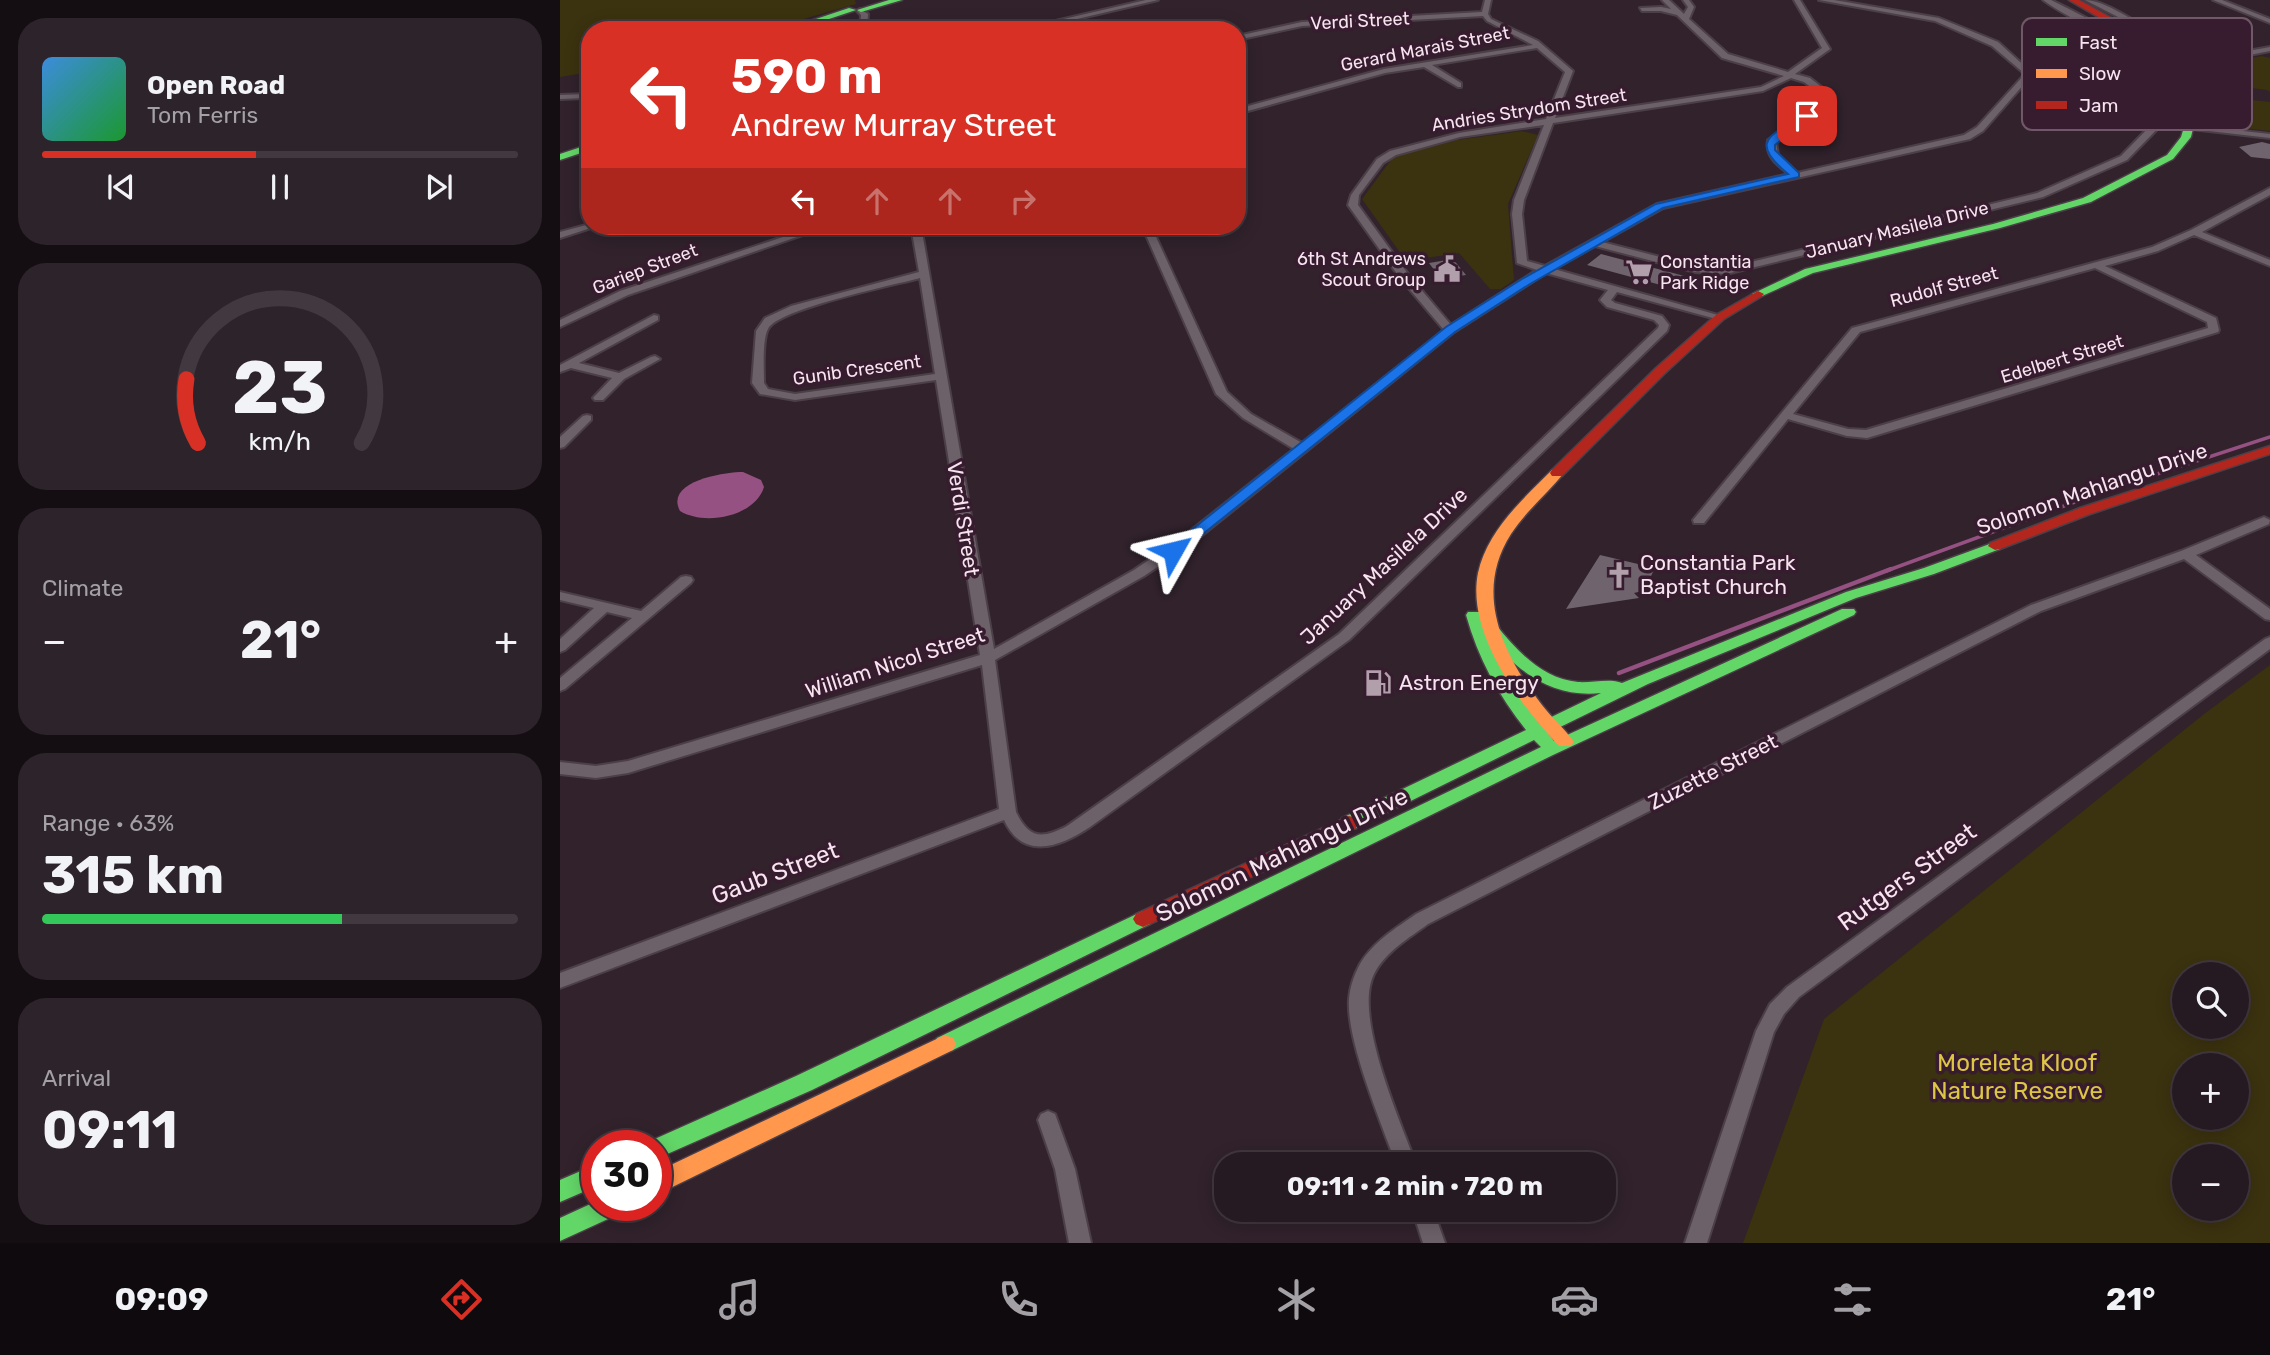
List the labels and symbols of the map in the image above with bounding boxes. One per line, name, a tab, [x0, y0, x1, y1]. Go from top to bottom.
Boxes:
street label: Verdi Street	[1310, 7, 1410, 35]
legend	[2022, 18, 2252, 130]
street label: Gerard Marais Street	[1339, 22, 1511, 76]
text: Fast	[2079, 31, 2118, 54]
text: Slow	[2079, 62, 2121, 85]
street label: Andries Strydom Street	[1430, 84, 1628, 136]
pin	[1777, 86, 1837, 146]
text: Jam	[2079, 94, 2118, 117]
street label: January Masilela Drive	[1803, 197, 1991, 263]
street label: Gariep Street	[589, 239, 701, 299]
place label: 6th St Andrews Scout Group	[1297, 248, 1426, 291]
place label: Constantia Park Ridge	[1660, 251, 1751, 294]
public building icon: 6th St Andrews Scout Group	[1432, 254, 1462, 284]
supermarket icon: Constantia Park Ridge	[1624, 257, 1654, 287]
street label: Rudolf Street	[1888, 262, 2000, 312]
street label: Edelbert Street	[1998, 330, 2126, 388]
street label: Gunib Crescent	[791, 350, 923, 390]
street label: Solomon Mahlangu Drive	[1973, 437, 2210, 540]
street label: Verdi Street	[942, 460, 985, 578]
street label: January Masilela Drive	[1295, 482, 1472, 650]
position arrow	[1136, 514, 1210, 588]
place label: Constantia Park Baptist Church	[1640, 550, 1796, 599]
church icon: Constantia Park Baptist Church	[1604, 560, 1634, 590]
street label: William Nicol Street	[802, 622, 988, 703]
fuel station icon: Astron Energy	[1363, 668, 1393, 698]
place label: Astron Energy	[1399, 670, 1539, 695]
street label: Zuzette Street	[1644, 728, 1781, 815]
street label: Solomon Mahlangu Drive	[1151, 782, 1413, 928]
street label: Rutgers Street	[1832, 817, 1982, 937]
street label: Gaub Street	[708, 836, 842, 910]
park label: Moreleta Kloof Nature Reserve	[1931, 1049, 2103, 1105]
speed limit sign: 30	[581, 1130, 672, 1221]

